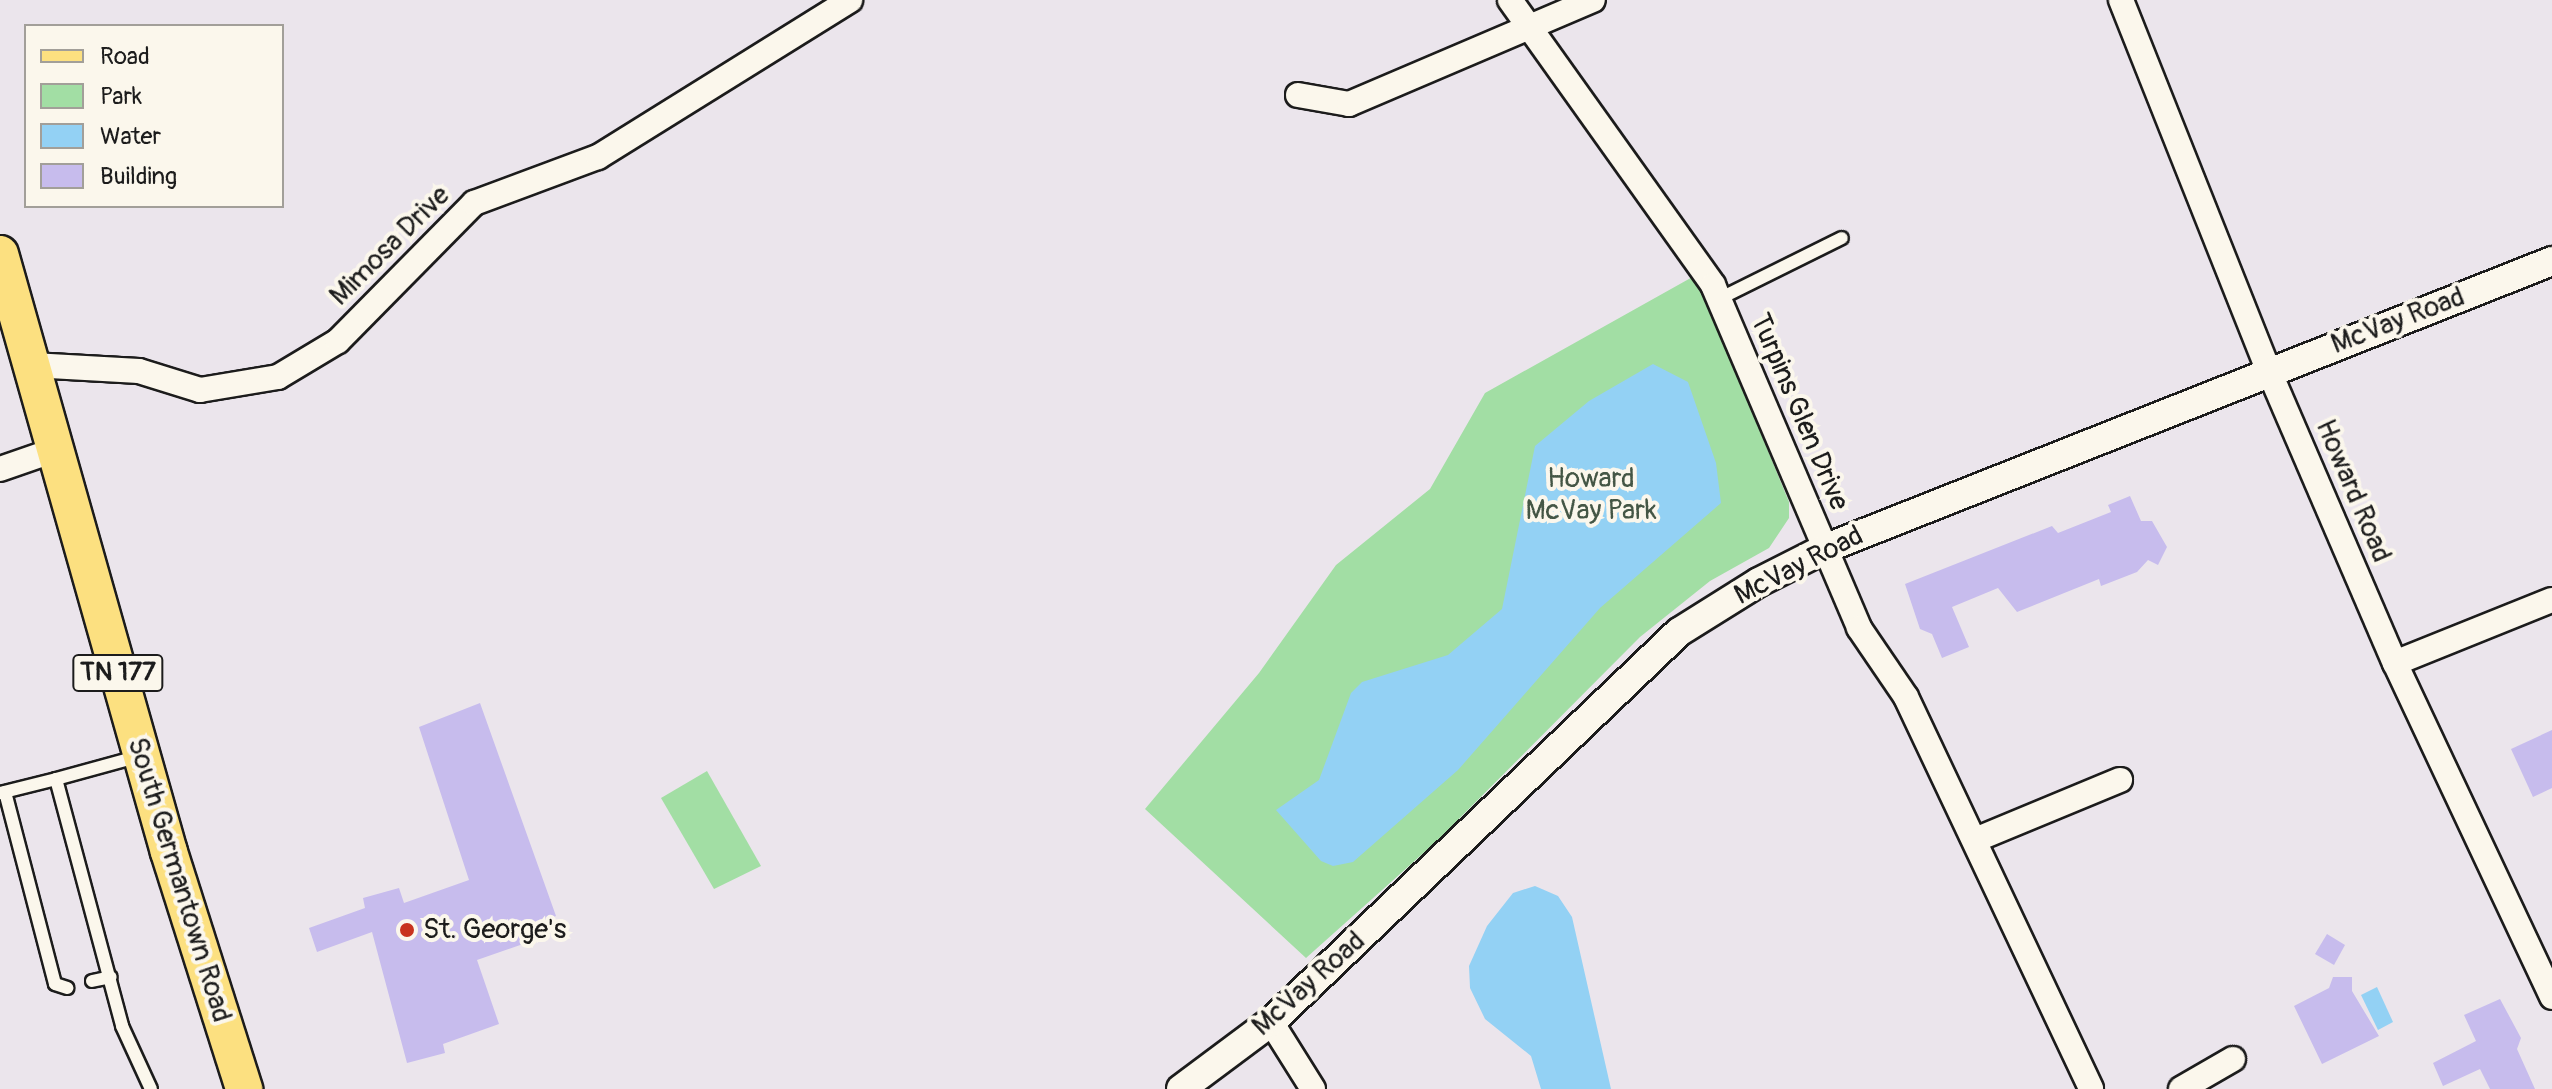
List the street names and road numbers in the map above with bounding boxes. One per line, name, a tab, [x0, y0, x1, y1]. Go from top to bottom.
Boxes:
street label: Mimosa Drive	[323, 179, 457, 313]
street label: McVay Road	[2327, 280, 2469, 362]
street label: Turpins Glen Drive	[1742, 309, 1856, 515]
street label: Howard Road	[2308, 415, 2398, 567]
street label: McVay Road	[1729, 519, 1869, 613]
road number: TN 177	[72, 651, 164, 695]
street label: South Germantown Road	[120, 734, 238, 1026]
street label: McVay Road	[1246, 925, 1372, 1043]

